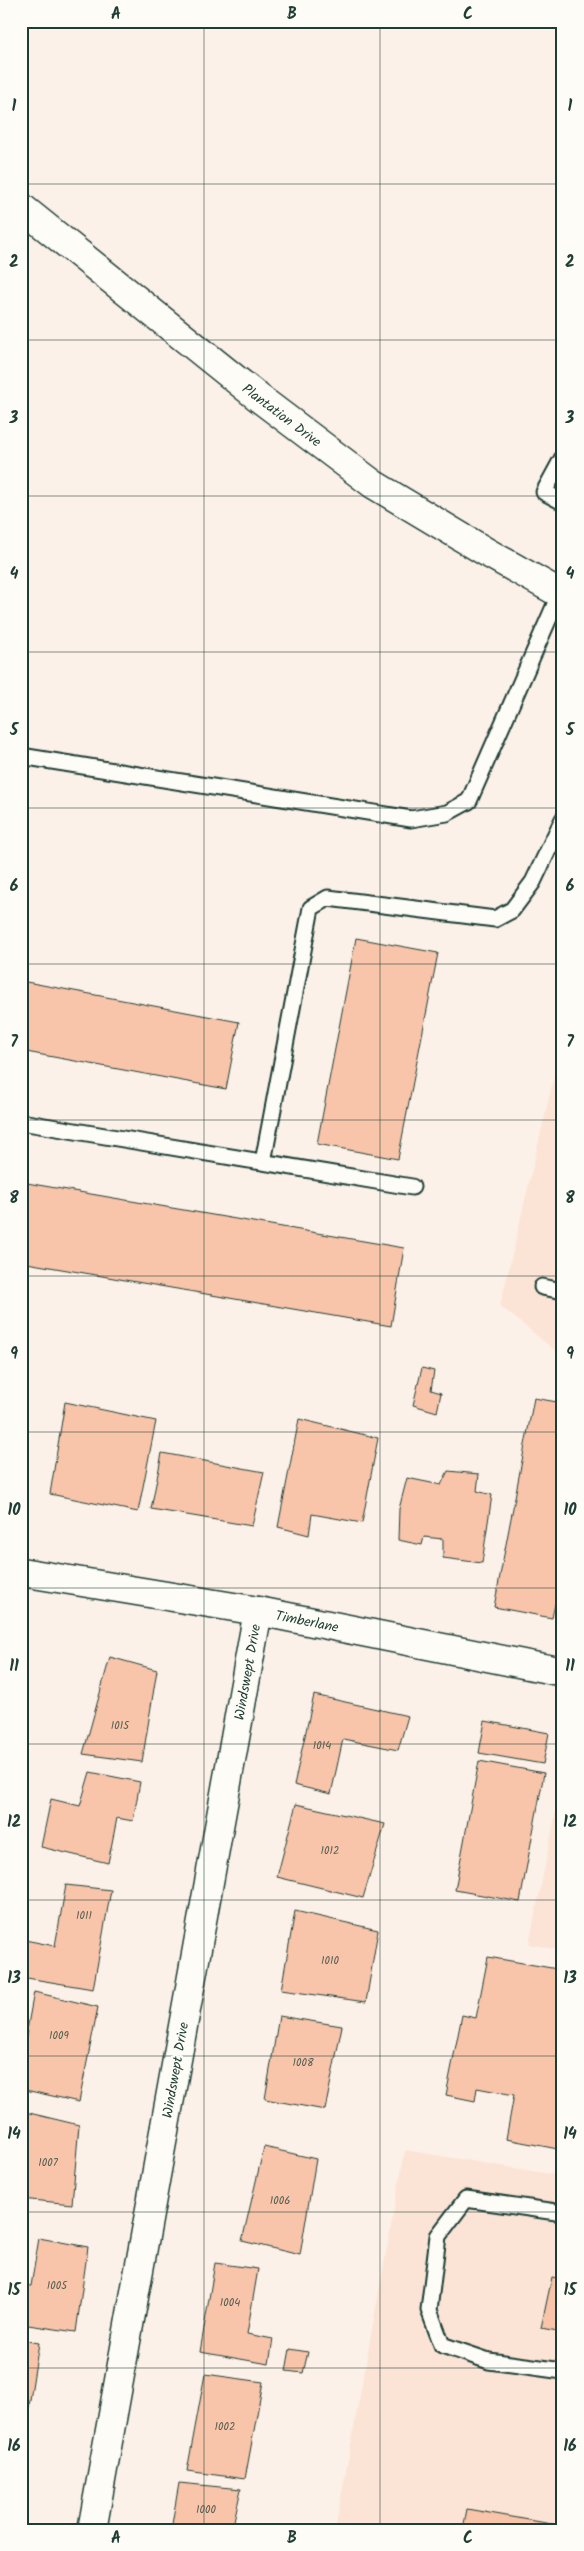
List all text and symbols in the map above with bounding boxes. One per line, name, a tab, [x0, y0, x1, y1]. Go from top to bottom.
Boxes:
text: A	[111, 2, 121, 27]
text: B	[287, 2, 297, 27]
text: C	[463, 2, 473, 27]
text: 1	[12, 94, 17, 119]
text: 1	[568, 94, 573, 119]
text: 2	[9, 250, 19, 275]
text: 2	[565, 250, 575, 275]
street label: Plantation Drive	[237, 379, 326, 453]
text: 3	[9, 406, 19, 431]
text: 3	[565, 406, 575, 431]
text: 4	[10, 562, 19, 587]
text: 4	[566, 562, 575, 587]
text: 5	[9, 718, 20, 743]
text: 5	[565, 718, 576, 743]
text: 6	[10, 874, 19, 899]
text: 6	[566, 874, 575, 899]
text: 7	[10, 1030, 18, 1055]
text: 7	[566, 1030, 574, 1055]
text: 8	[9, 1186, 19, 1211]
text: 8	[565, 1186, 575, 1211]
text: 9	[10, 1342, 18, 1367]
text: 9	[566, 1342, 574, 1367]
text: 10	[7, 1498, 21, 1523]
text: 10	[563, 1498, 577, 1523]
street label: Timberlane	[273, 1605, 341, 1639]
street label: Windswept Drive	[229, 1622, 267, 1722]
text: 11	[9, 1654, 19, 1679]
text: 11	[565, 1654, 575, 1679]
house number: 1015	[111, 1717, 130, 1735]
house number: 1014	[313, 1737, 331, 1755]
text: 12	[7, 1810, 21, 1835]
text: 12	[563, 1810, 577, 1835]
house number: 1012	[321, 1842, 339, 1860]
house number: 1011	[76, 1907, 92, 1925]
house number: 1010	[321, 1952, 339, 1970]
text: 13	[7, 1966, 21, 1991]
text: 13	[563, 1966, 577, 1991]
street label: Windswept Drive	[157, 2020, 195, 2120]
house number: 1009	[49, 2027, 70, 2045]
house number: 1008	[292, 2054, 314, 2072]
text: 14	[7, 2122, 21, 2147]
text: 14	[563, 2122, 577, 2147]
house number: 1007	[38, 2154, 59, 2172]
house number: 1006	[270, 2192, 290, 2210]
house number: 1005	[47, 2277, 68, 2295]
text: 15	[8, 2278, 22, 2303]
text: 15	[564, 2278, 578, 2303]
house number: 1004	[220, 2294, 240, 2312]
house number: 1002	[215, 2418, 235, 2436]
text: 16	[7, 2434, 21, 2459]
text: 16	[563, 2434, 577, 2459]
house number: 1000	[196, 2501, 216, 2519]
text: A	[111, 2526, 121, 2551]
text: B	[287, 2526, 297, 2551]
text: C	[463, 2526, 473, 2551]

